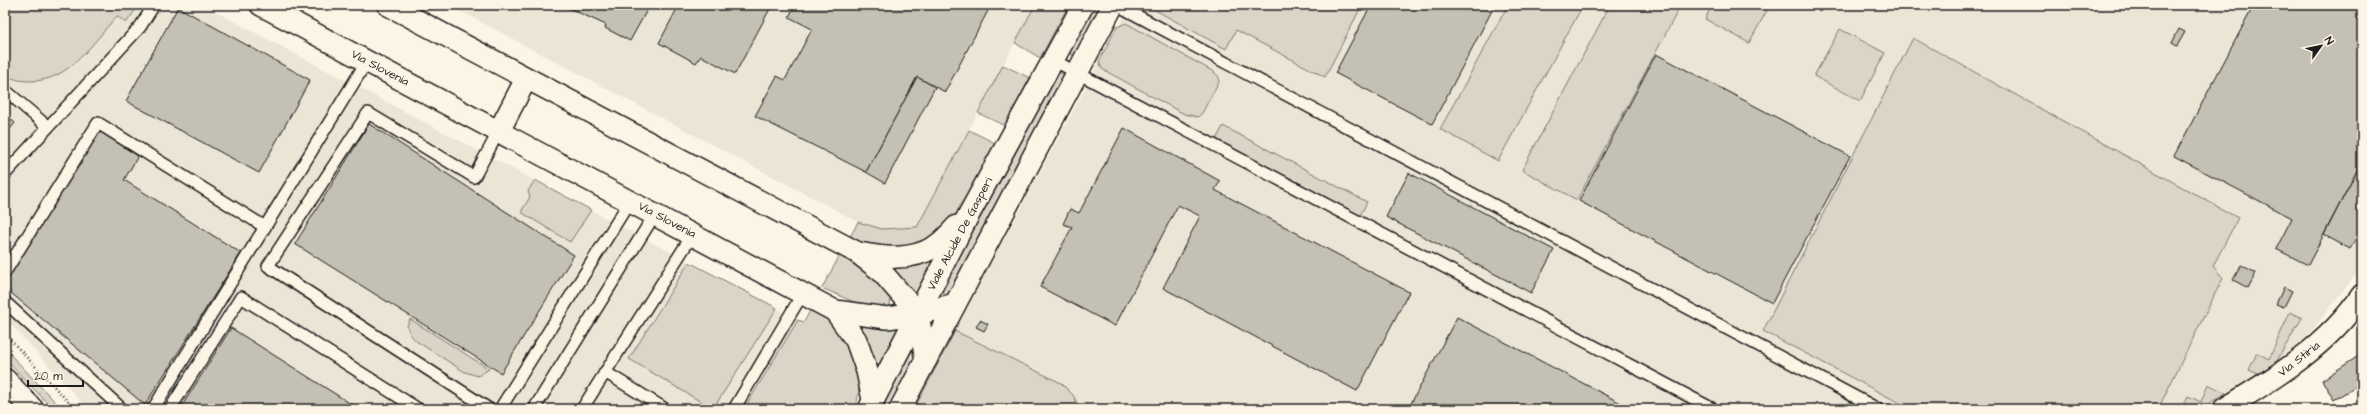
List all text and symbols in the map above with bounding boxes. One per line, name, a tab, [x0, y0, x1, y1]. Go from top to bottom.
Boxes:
north arrow	[2301, 26, 2341, 66]
text: N	[2321, 34, 2337, 48]
street label: Via Slovenia	[348, 46, 412, 90]
street label: Viale Alcide De Gasperi	[923, 174, 997, 294]
street label: Via Slovenia	[635, 198, 699, 242]
street label: Via Stiria	[2274, 337, 2324, 381]
scale bar	[28, 362, 83, 388]
text: 20 m	[34, 368, 63, 385]

